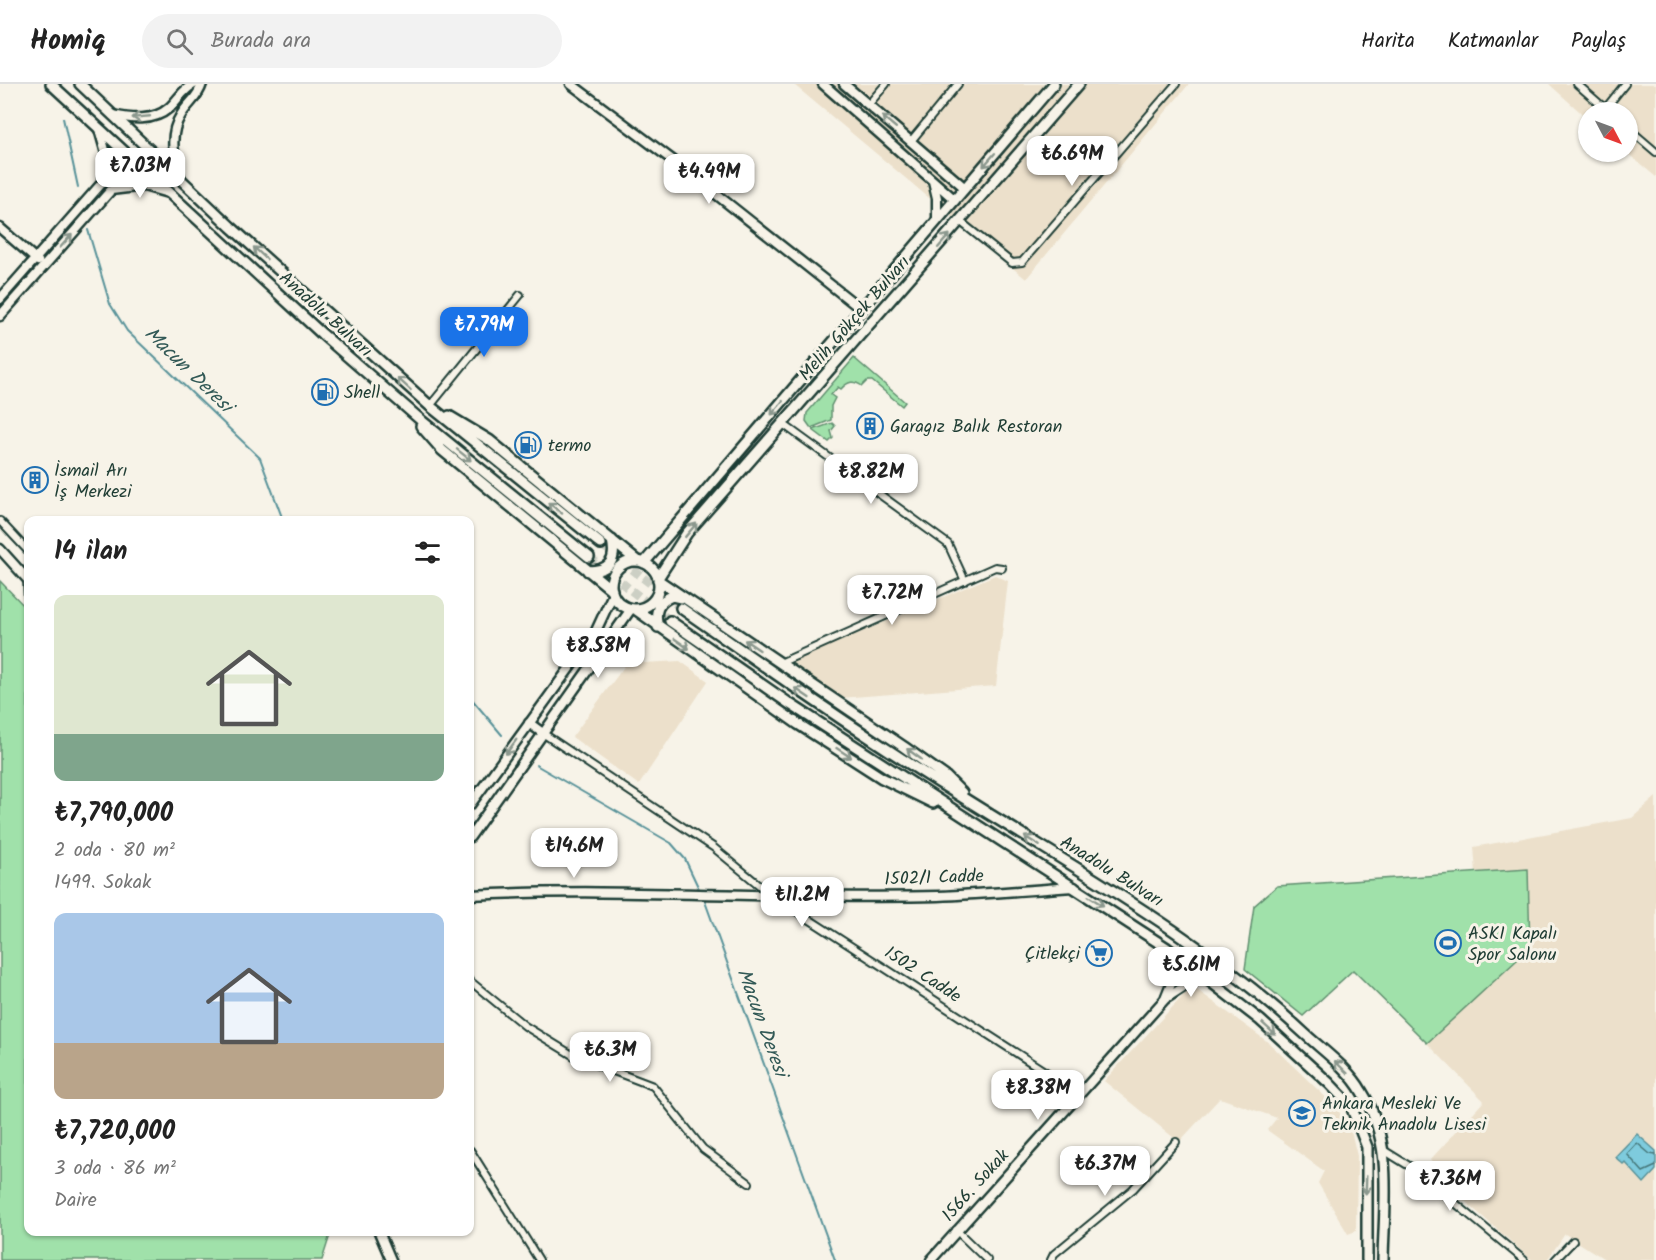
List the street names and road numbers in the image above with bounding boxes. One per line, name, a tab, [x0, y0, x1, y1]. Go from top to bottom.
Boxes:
street label: Melih Gökçek Bulvarı	[792, 250, 918, 388]
street label: Anadolu Bulvarı	[272, 265, 378, 365]
street label: Anadolu Bulvarı	[1054, 829, 1169, 916]
street label: 1502/1 Cadde	[884, 862, 984, 895]
street label: 1502 Cadde	[878, 939, 967, 1011]
street label: 1566. Sokak	[935, 1143, 1017, 1229]

